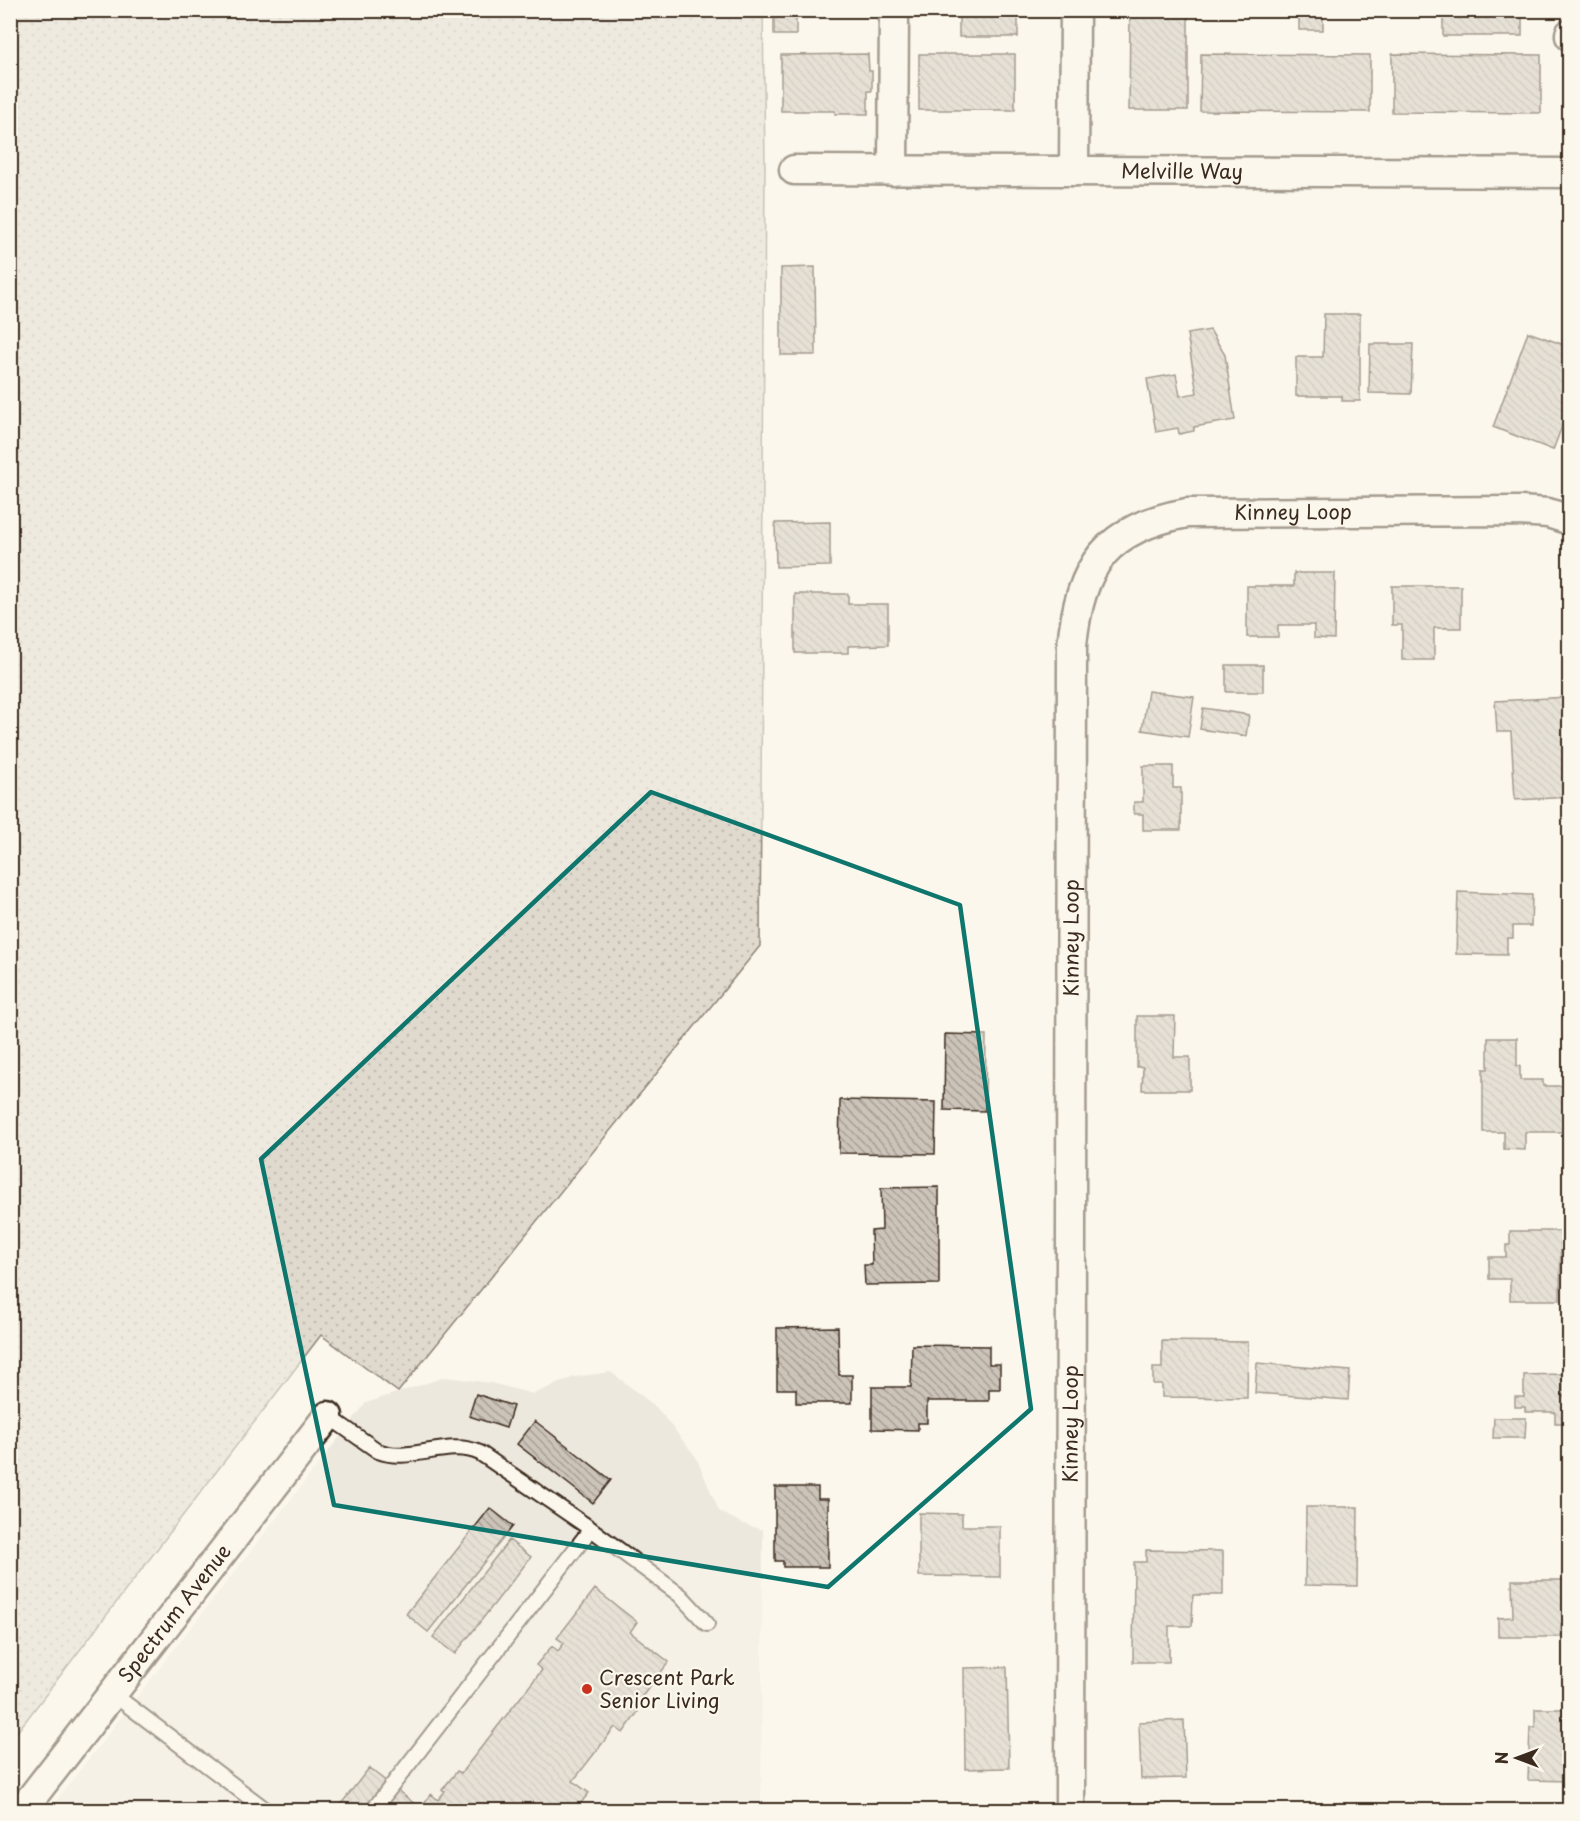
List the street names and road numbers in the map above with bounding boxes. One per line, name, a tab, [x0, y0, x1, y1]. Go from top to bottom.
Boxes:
street label: Melville Way	[1121, 155, 1243, 186]
street label: Kinney Loop	[1234, 496, 1352, 527]
street label: Kinney Loop	[1055, 879, 1086, 997]
street label: Kinney Loop	[1055, 1365, 1085, 1483]
street label: Spectrum Avenue	[110, 1537, 238, 1689]

